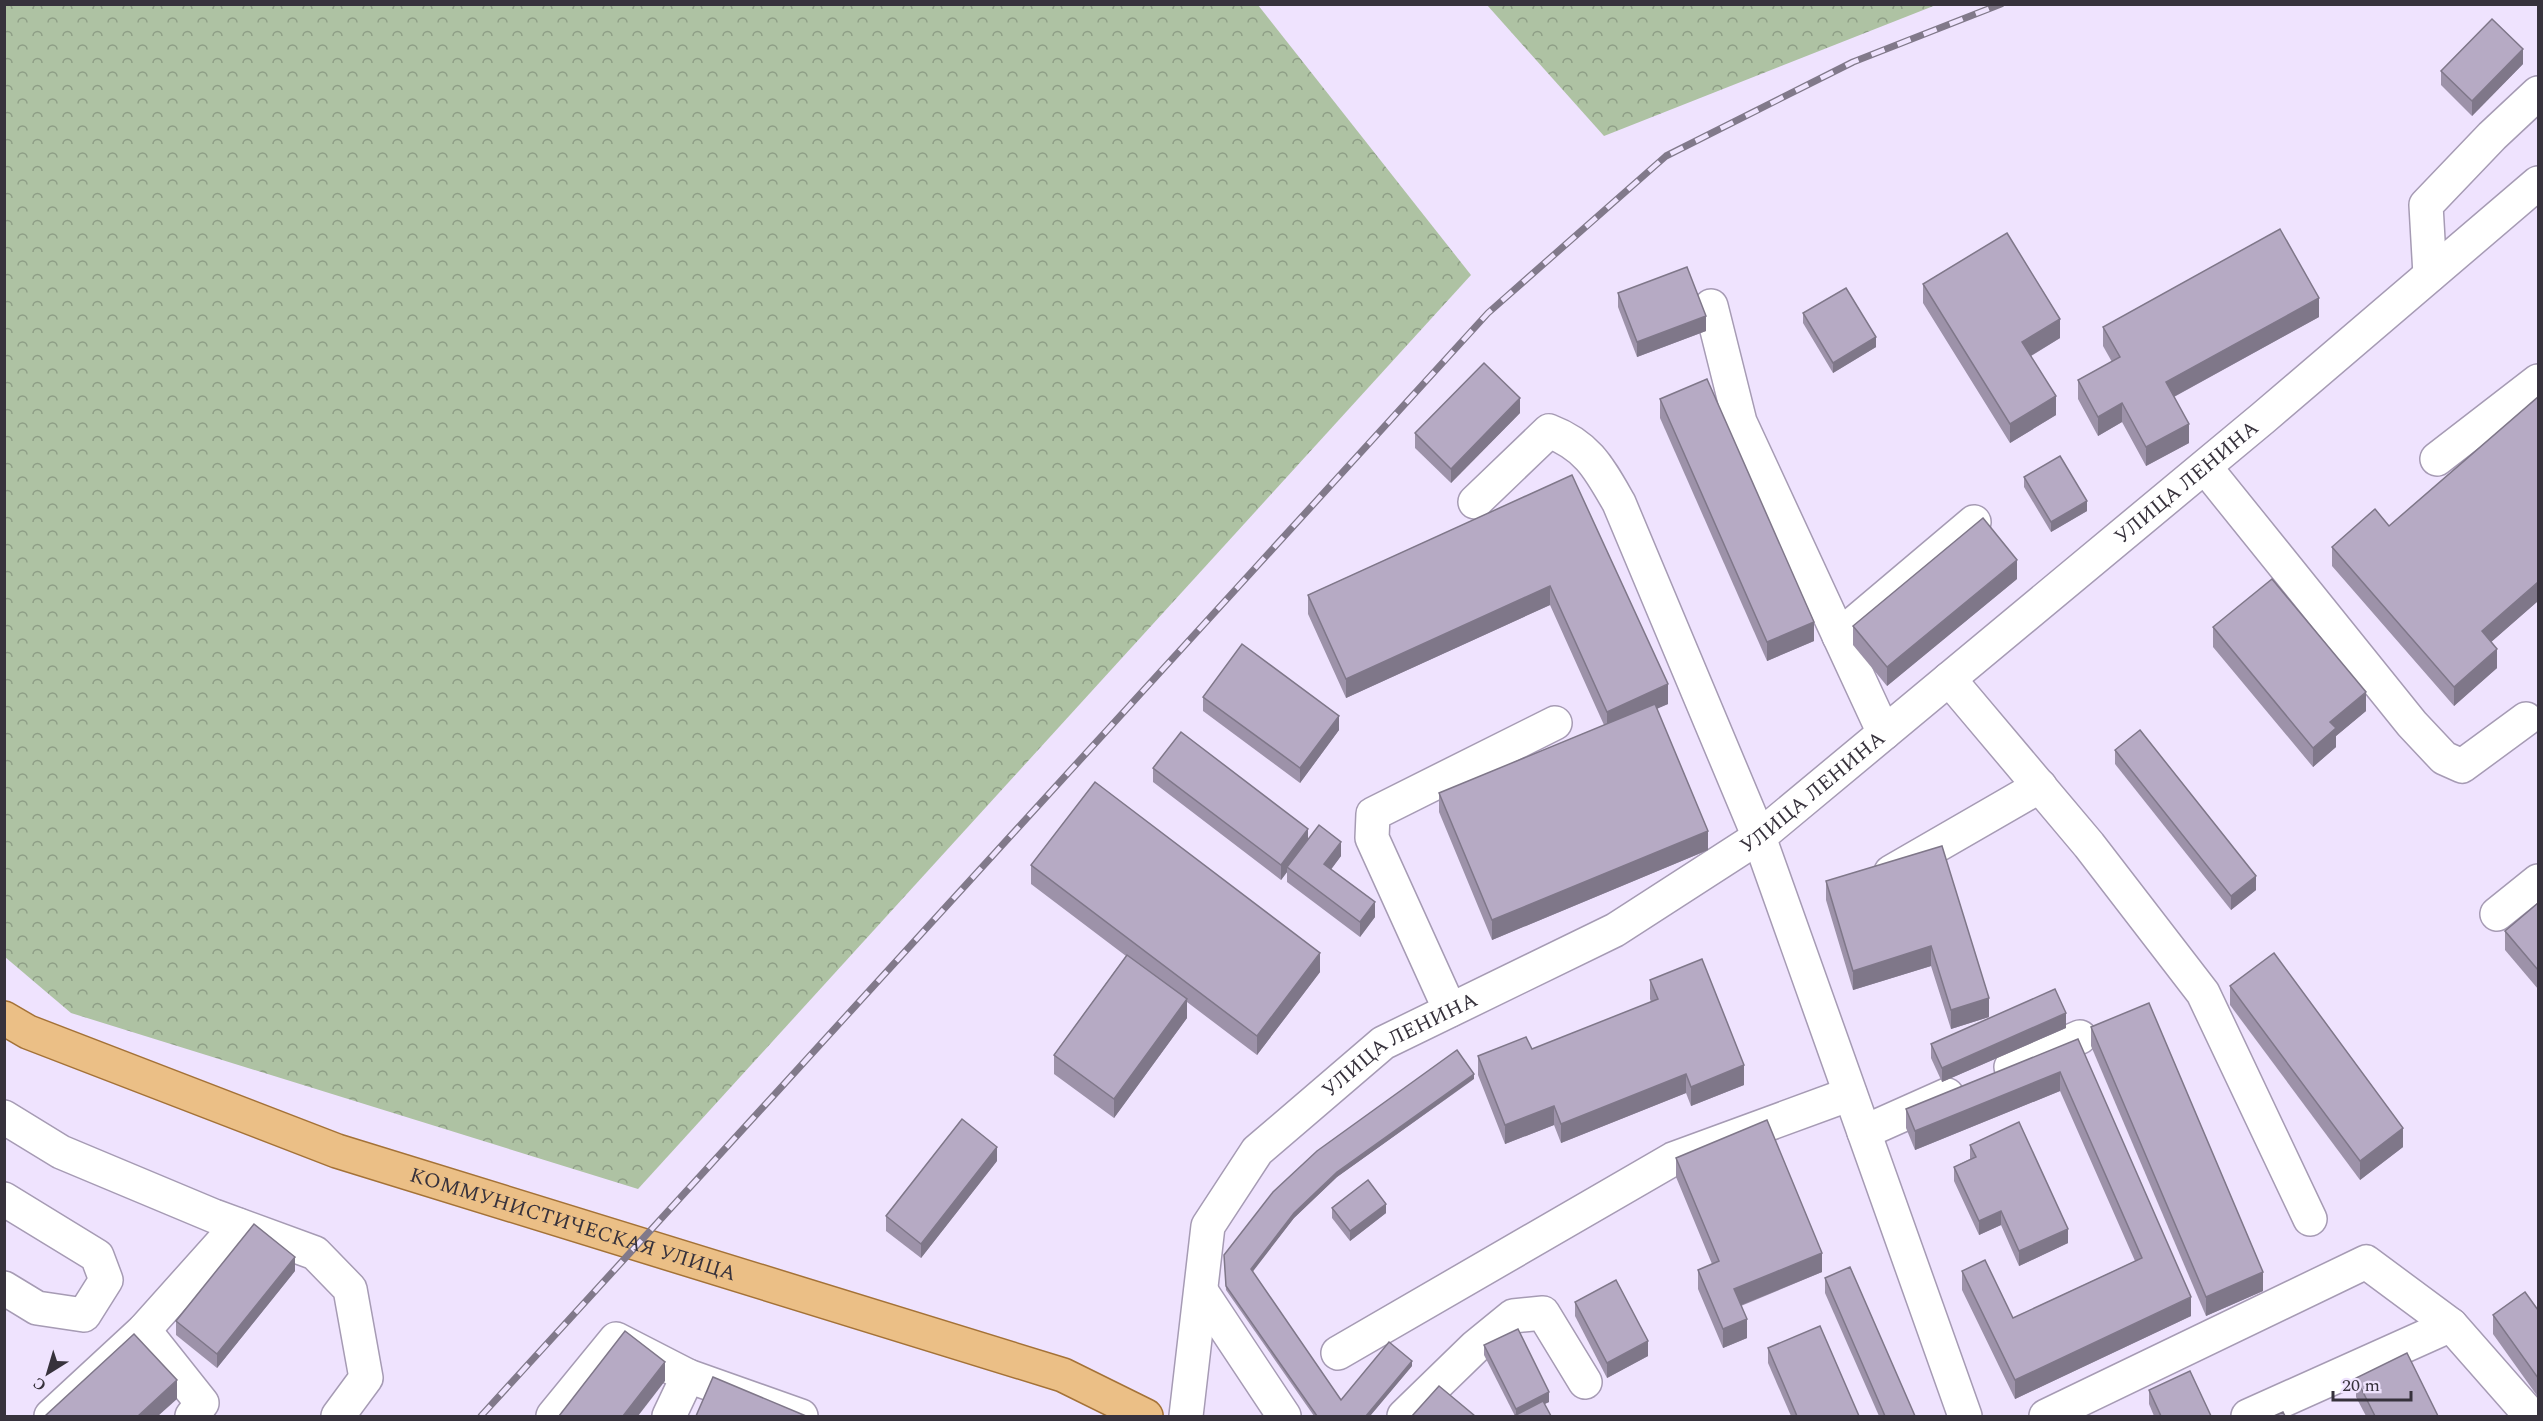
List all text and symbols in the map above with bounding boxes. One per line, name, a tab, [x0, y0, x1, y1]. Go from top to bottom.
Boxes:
street label: УЛИЦА ЛЕНИНА	[2108, 413, 2267, 552]
street label: УЛИЦА ЛЕНИНА	[1734, 723, 1893, 862]
street label: УЛИЦА ЛЕНИНА	[1315, 984, 1483, 1106]
street label: КОММУНИСТИЧЕСКАЯ УЛИЦА	[406, 1159, 740, 1290]
north arrow	[18, 1343, 78, 1403]
scale bar	[2333, 1364, 2411, 1402]
text: С	[28, 1371, 51, 1397]
text: 20 m	[2342, 1372, 2380, 1399]

